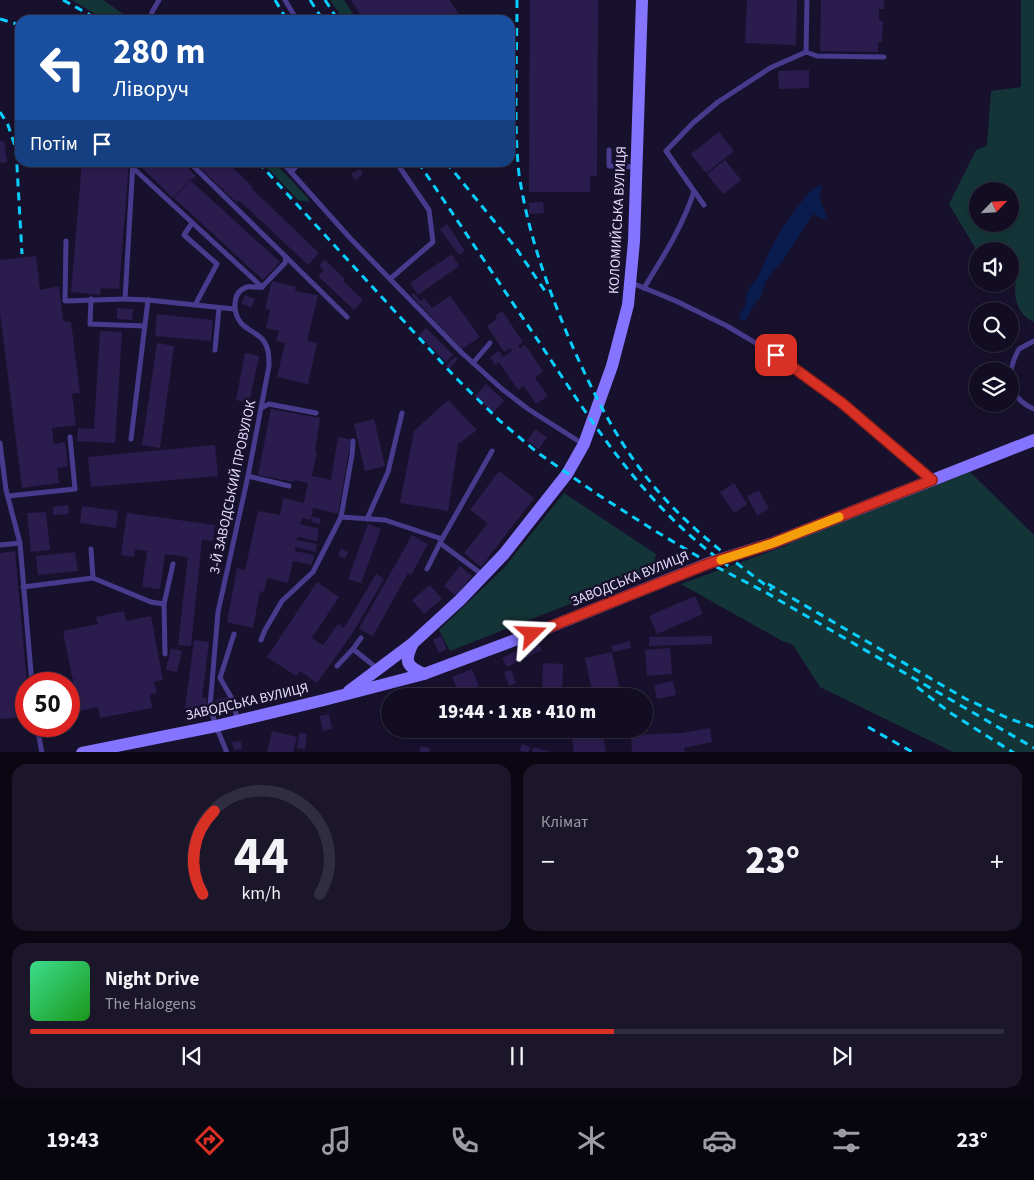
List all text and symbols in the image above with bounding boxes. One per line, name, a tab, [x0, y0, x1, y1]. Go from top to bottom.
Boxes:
text: 280 m	[113, 27, 205, 77]
icon: left	[30, 35, 95, 100]
text: Ліворуч	[113, 73, 189, 105]
icon: arrive	[88, 130, 116, 158]
text: Потім	[30, 131, 78, 158]
street label: КОЛОМИЙСЬКА ВУЛИЦЯ	[604, 146, 632, 294]
north arrow	[969, 182, 1019, 232]
map controls	[969, 182, 1019, 412]
button: sound	[969, 242, 1019, 292]
button: search	[969, 302, 1019, 352]
pin	[755, 334, 797, 376]
icon: arrive	[762, 341, 790, 369]
button: layers	[969, 362, 1019, 412]
street label: 3-Й ЗАВОДСЬКИЙ ПРОВУЛОК	[205, 397, 261, 576]
street label: ЗАВОДСЬКА ВУЛИЦЯ	[568, 546, 692, 612]
position arrow	[505, 607, 557, 659]
speed limit sign: 50	[15, 672, 80, 737]
street label: ЗАВОДСЬКА ВУЛИЦЯ	[184, 678, 310, 726]
text: 19:44 · 1 хв · 410 m	[438, 699, 596, 726]
text: Клімат	[541, 811, 588, 833]
text: 44	[234, 820, 289, 894]
text: 23°	[745, 834, 800, 888]
text: −	[541, 842, 555, 882]
text: +	[990, 842, 1004, 882]
text: km/h	[242, 881, 281, 906]
text: Night Drive	[105, 966, 199, 993]
text: The Halogens	[105, 993, 196, 1015]
icon: previous	[178, 1042, 206, 1070]
icon: pause	[503, 1042, 531, 1070]
icon: next	[828, 1042, 856, 1070]
icon: directions	[192, 1123, 227, 1158]
icon: music	[319, 1123, 354, 1158]
icon: phone	[447, 1123, 482, 1158]
icon: climate	[574, 1123, 609, 1158]
icon: car	[702, 1123, 737, 1158]
icon: filters	[829, 1123, 864, 1158]
text: 19:43	[46, 1124, 99, 1156]
text: 23°	[956, 1124, 988, 1156]

